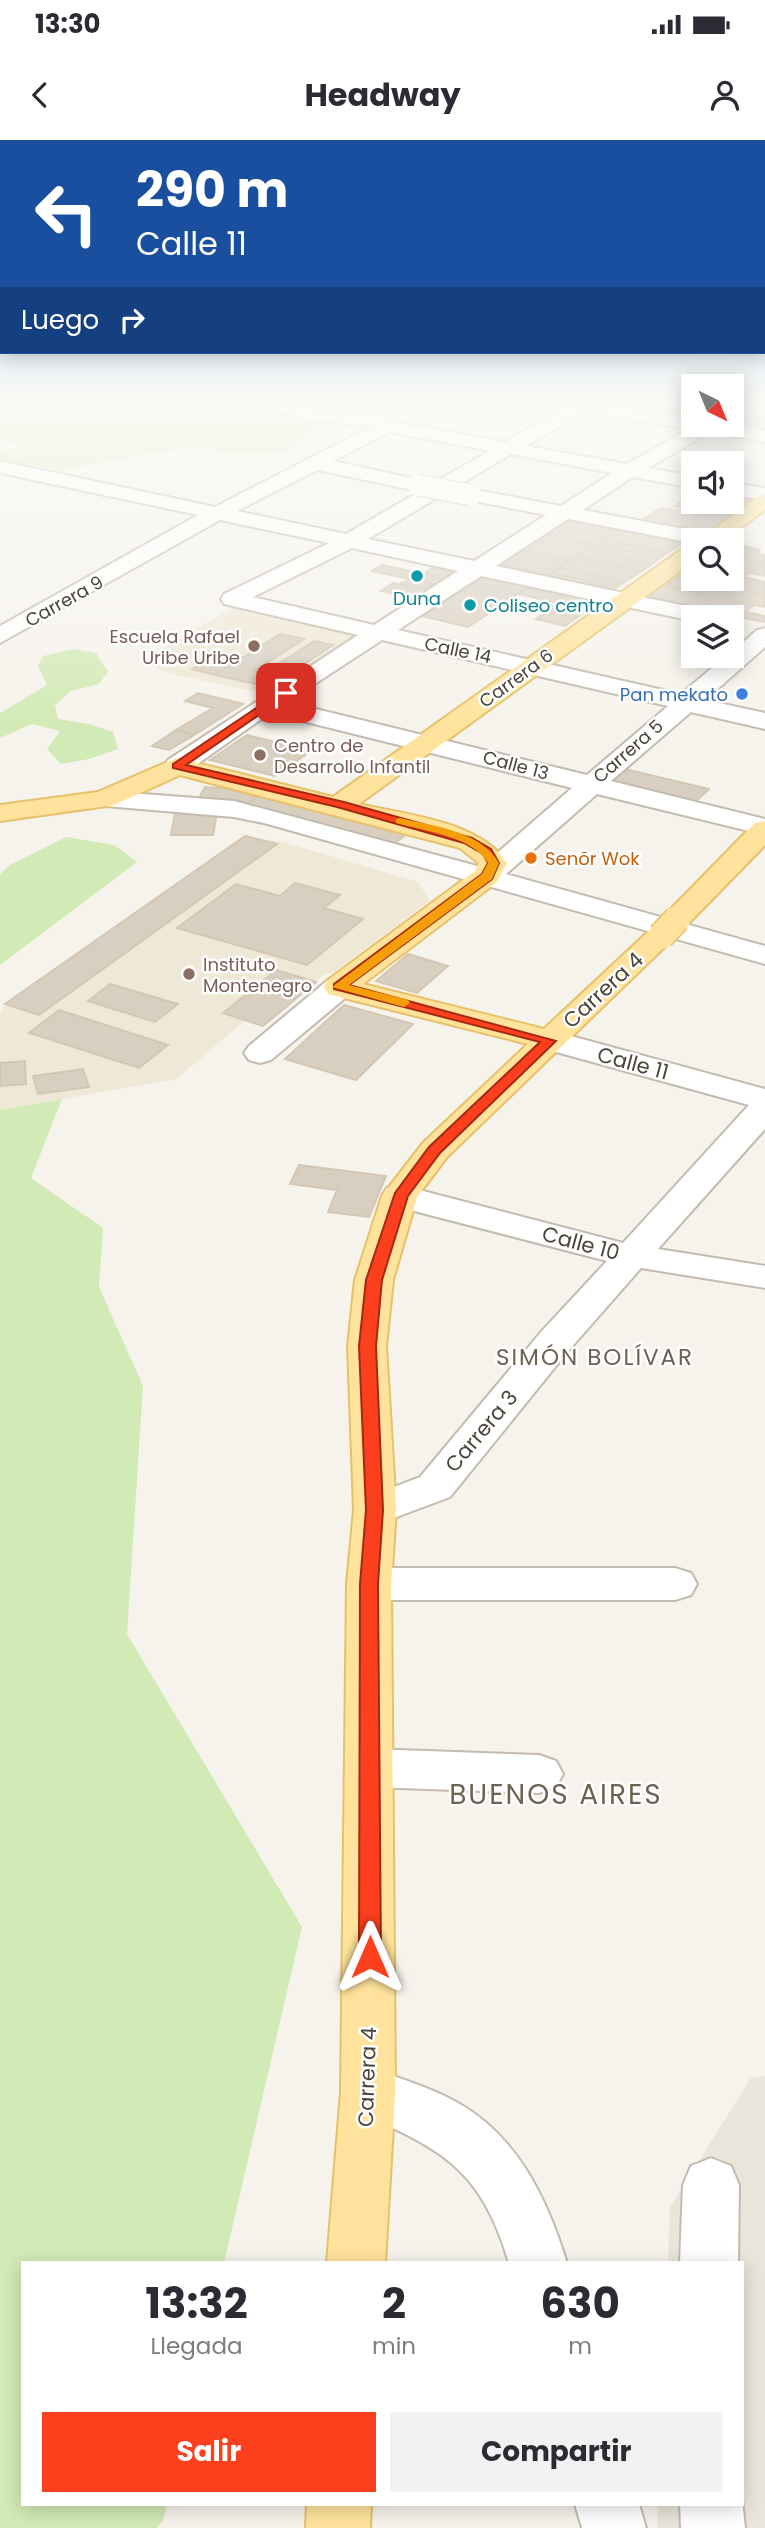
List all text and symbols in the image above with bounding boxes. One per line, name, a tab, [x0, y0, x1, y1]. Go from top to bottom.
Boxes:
text: 13:30	[35, 6, 101, 42]
text: Headway	[304, 72, 461, 117]
icon: back	[21, 76, 59, 114]
icon: person	[706, 76, 744, 114]
text: 290 m	[136, 156, 288, 224]
icon: left	[21, 168, 112, 259]
text: Calle 11	[136, 221, 247, 266]
icon: right	[113, 301, 151, 339]
text: Luego	[21, 302, 99, 338]
north arrow	[681, 374, 744, 438]
map controls	[681, 374, 744, 668]
button: sound	[681, 451, 744, 514]
button: search	[681, 528, 744, 591]
marker: Duna	[409, 568, 425, 584]
street label: Carrera 9	[20, 569, 108, 633]
place label: Duna	[393, 586, 441, 611]
place label: Coliseo centro	[484, 593, 614, 618]
marker: Coliseo centro	[462, 597, 478, 613]
button: layers	[681, 605, 744, 668]
place label: Escuela Rafael Uribe Uribe	[110, 624, 240, 670]
street label: Calle 14	[422, 631, 494, 669]
marker: Escuela Rafael Uribe Uribe	[246, 638, 262, 654]
street label: Carrera 6	[474, 643, 558, 713]
pin	[256, 663, 316, 723]
icon: arrive	[267, 674, 305, 712]
place label: Pan mekato	[620, 682, 728, 707]
marker: Pan mekato	[734, 686, 750, 702]
street label: Carrera 5	[587, 713, 669, 789]
place label: Centro de Desarrollo Infantil	[274, 733, 431, 779]
street label: Calle 13	[480, 744, 552, 786]
marker: Centro de Desarrollo Infantil	[252, 747, 268, 763]
place label: Senõr Wok	[545, 846, 640, 871]
marker: Senõr Wok	[523, 850, 539, 866]
street label: Carrera 4	[557, 945, 649, 1035]
place label: Instituto Montenegro	[203, 952, 312, 998]
marker: Instituto Montenegro	[181, 966, 197, 982]
street label: Calle 11	[594, 1040, 672, 1086]
street label: Calle 10	[539, 1219, 623, 1267]
district label: SIMÓN BOLÍVAR	[496, 1341, 694, 1373]
street label: Carrera 3	[438, 1384, 524, 1478]
district label: BUENOS AIRES	[449, 1775, 663, 1814]
position arrow	[333, 1920, 407, 1994]
street label: Carrera 4	[351, 2027, 383, 2127]
text: 13:32	[145, 2274, 248, 2333]
text: 2	[382, 2274, 406, 2333]
text: 630	[540, 2274, 620, 2333]
text: Llegada	[150, 2330, 242, 2362]
text: min	[372, 2330, 416, 2362]
text: m	[568, 2330, 592, 2362]
button: Salir	[42, 2412, 376, 2492]
button: Compartir	[390, 2412, 723, 2492]

